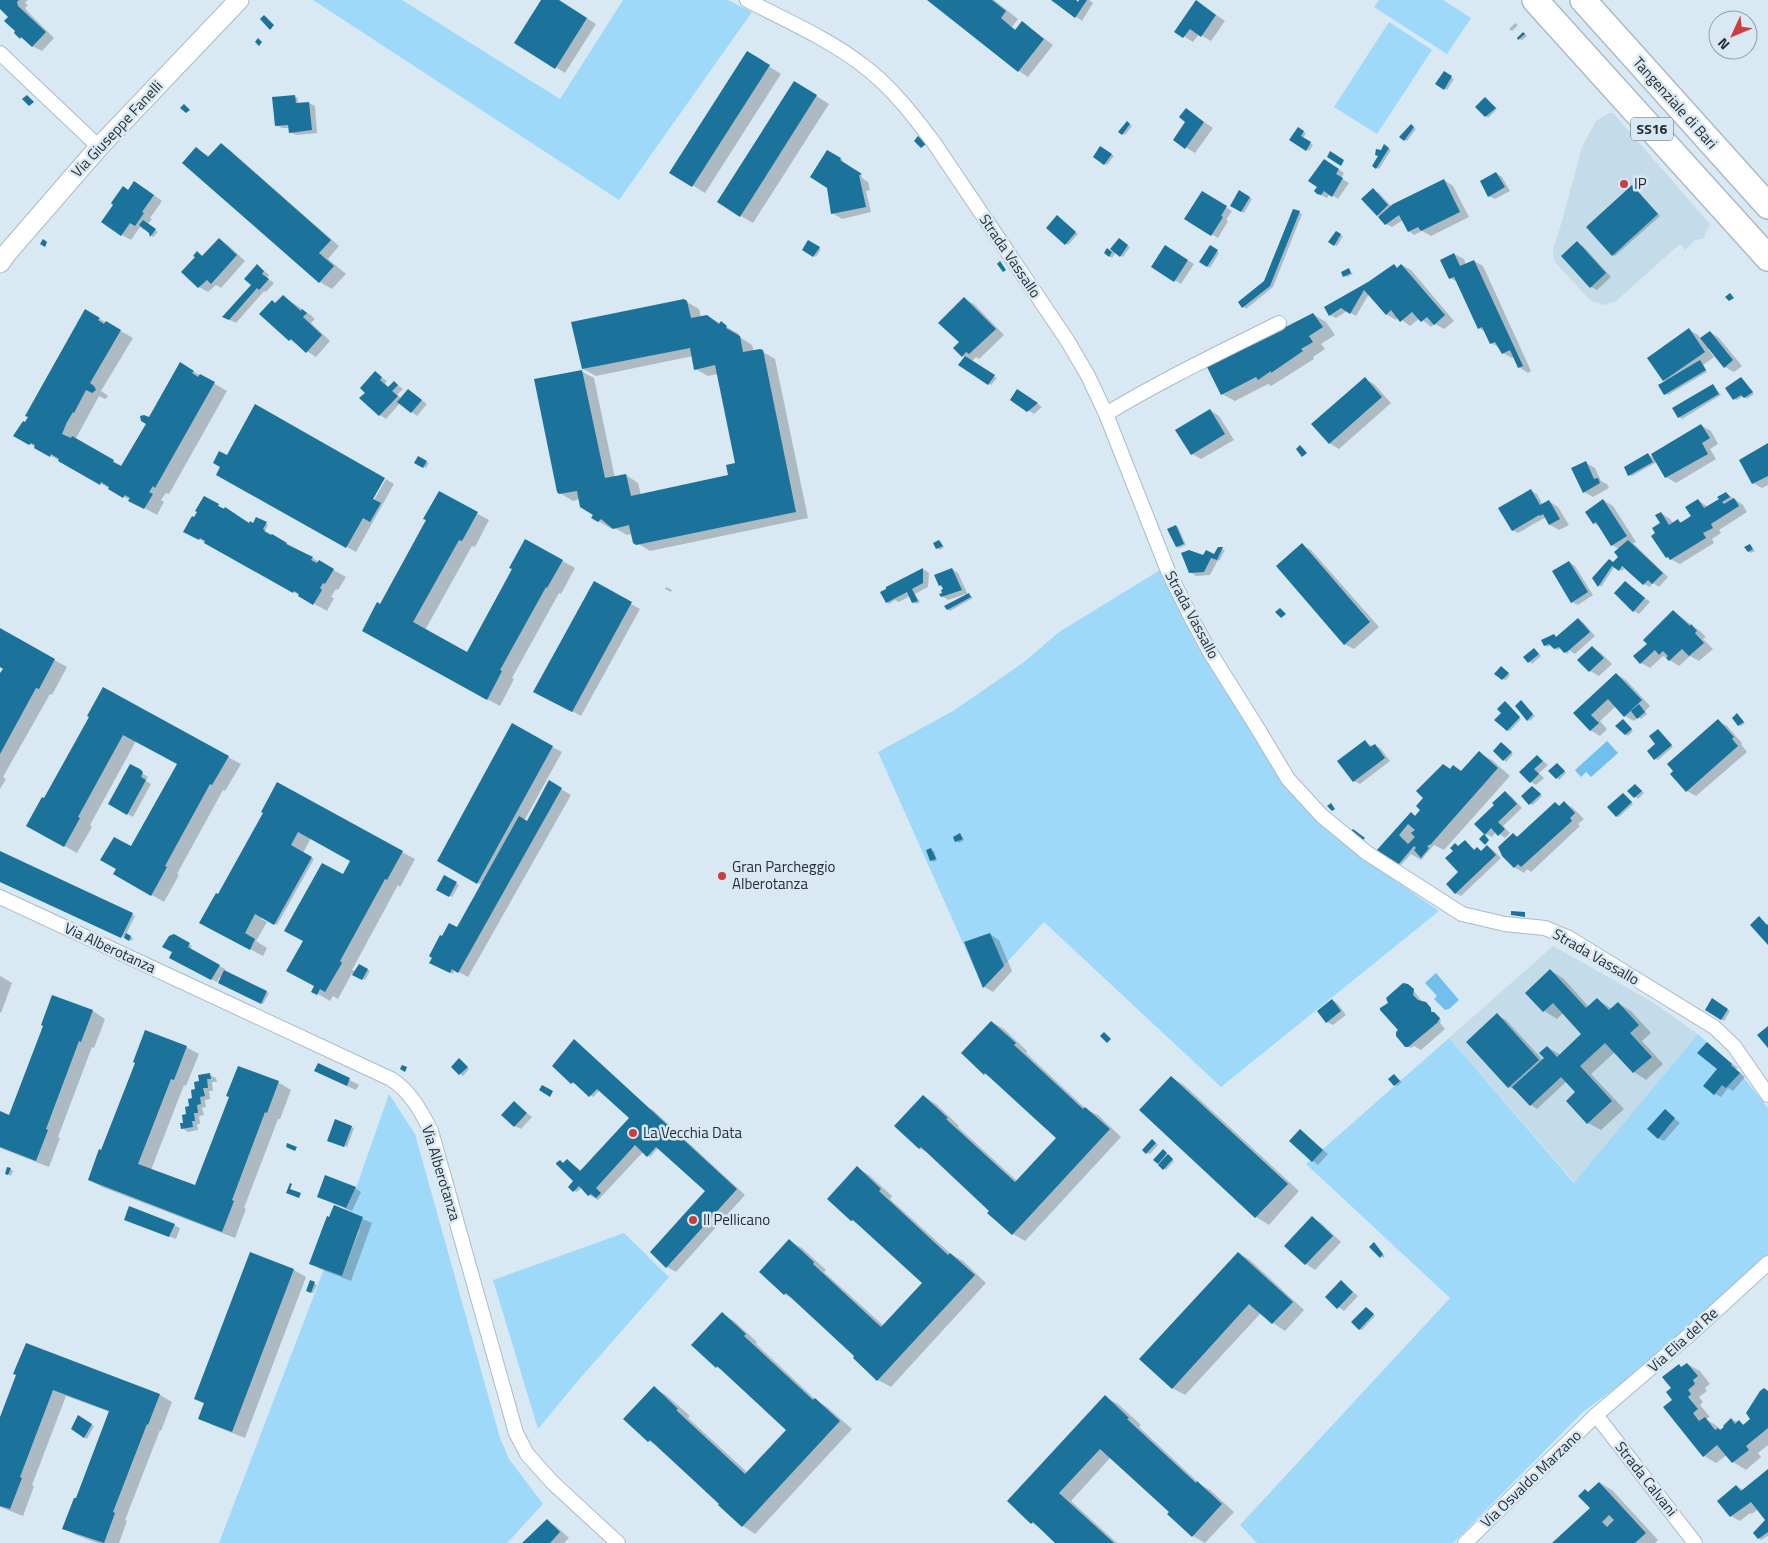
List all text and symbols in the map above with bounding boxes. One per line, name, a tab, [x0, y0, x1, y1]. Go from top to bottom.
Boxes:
north arrow	[1708, 10, 1758, 60]
text: N	[1712, 34, 1734, 55]
street label: Tangenziale di Bari	[1628, 51, 1723, 154]
street label: Via Giuseppe Fanelli	[65, 75, 168, 182]
road number: SS16	[1631, 118, 1673, 140]
place label: IP	[1634, 172, 1647, 195]
marker: IP	[1618, 178, 1630, 190]
street label: Strada Vassallo	[974, 209, 1047, 302]
street label: Strada Vassallo	[1160, 567, 1225, 663]
place label: Gran Parcheggio Alberotanza	[732, 855, 836, 895]
marker: Gran Parcheggio Alberotanza	[716, 870, 728, 882]
street label: Via Alberotanza	[61, 916, 160, 979]
street label: Strada Vassallo	[1549, 922, 1644, 991]
place label: La Vecchia Data	[643, 1121, 742, 1144]
street label: Via Alberotanza	[416, 1122, 467, 1224]
marker: La Vecchia Data	[627, 1127, 639, 1139]
place label: Il Pellicano	[703, 1208, 770, 1231]
marker: Il Pellicano	[687, 1214, 699, 1226]
street label: Via Elia del Re	[1642, 1302, 1723, 1378]
street label: Via Osvaldo Marzano	[1475, 1424, 1586, 1533]
street label: Strada Calvani	[1610, 1436, 1683, 1521]

